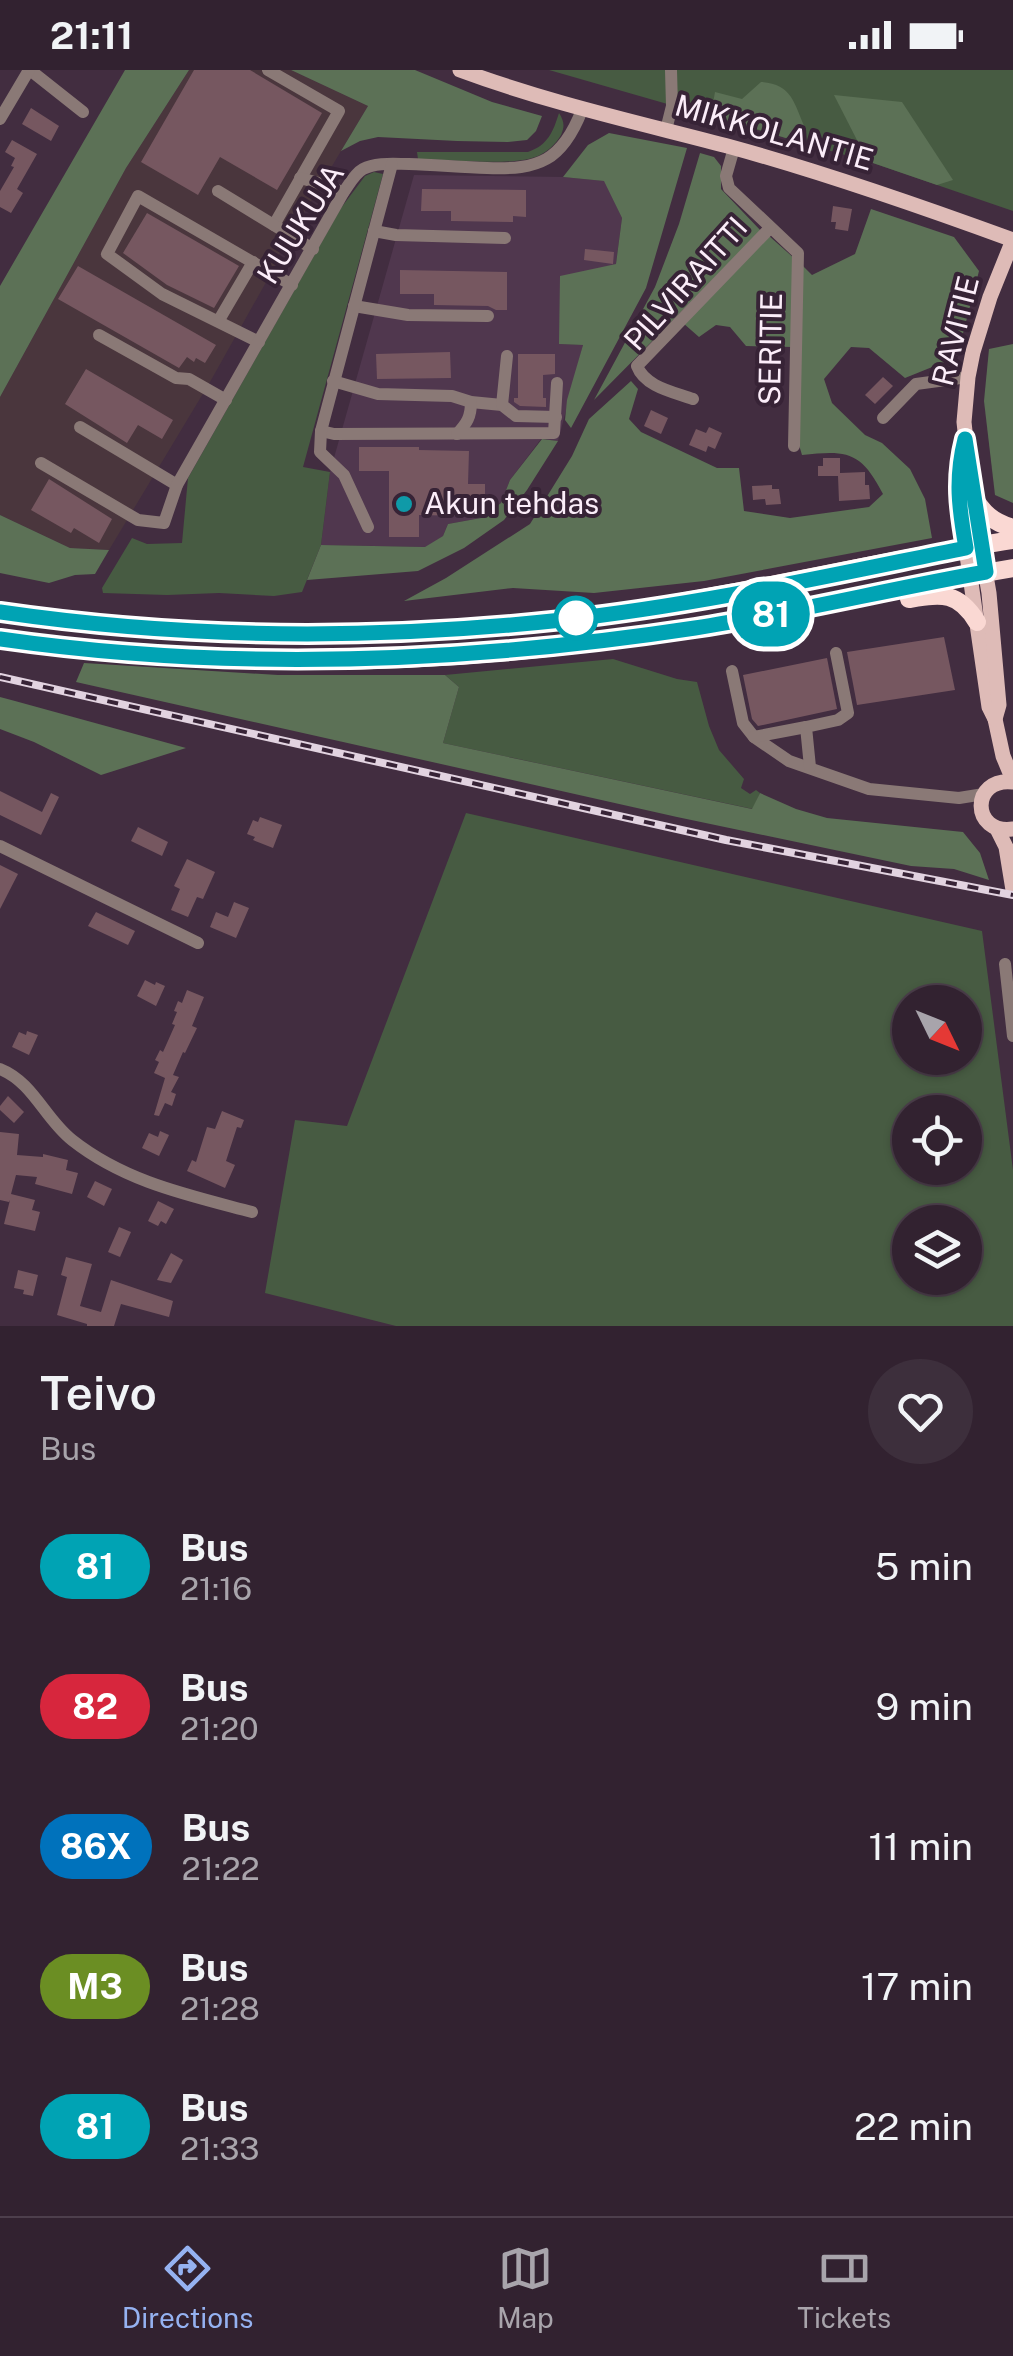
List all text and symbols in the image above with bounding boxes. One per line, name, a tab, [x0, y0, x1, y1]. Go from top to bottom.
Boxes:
text: 21:11	[50, 13, 133, 58]
street label: MIKKOLANTIE	[671, 87, 878, 178]
street label: KUUKUJA	[249, 157, 351, 290]
street label: PILVIRAITTI	[616, 209, 754, 357]
street label: RAVITIE	[924, 272, 986, 389]
street label: SERITIE	[751, 292, 789, 406]
place label: Akun tehdas	[424, 485, 599, 521]
marker: Akun tehdas	[393, 493, 415, 515]
line badge: 81	[726, 582, 816, 646]
text: 81	[752, 594, 790, 635]
unlabelled marker	[555, 597, 597, 639]
north arrow	[892, 985, 982, 1075]
map controls	[892, 985, 982, 1295]
button: locate	[892, 1095, 982, 1185]
button: layers	[892, 1205, 982, 1295]
button: heart	[868, 1359, 973, 1464]
text: Teivo	[40, 1364, 157, 1421]
text: Bus	[40, 1430, 96, 1467]
text: Bus	[180, 1525, 249, 1570]
text: 5 min	[875, 1544, 973, 1589]
text: 81	[76, 1546, 114, 1587]
text: 21:16	[180, 1570, 252, 1607]
text: Bus	[180, 1665, 249, 1710]
text: 9 min	[876, 1684, 973, 1729]
text: 82	[72, 1686, 118, 1727]
text: 21:20	[180, 1710, 259, 1747]
text: Bus	[182, 1805, 250, 1850]
text: 11 min	[868, 1824, 973, 1869]
text: 86X	[60, 1826, 132, 1867]
text: 21:22	[182, 1850, 260, 1887]
text: Bus	[180, 1945, 249, 1990]
text: 17 min	[861, 1964, 973, 2009]
text: M3	[67, 1966, 123, 2007]
text: 21:28	[180, 1990, 260, 2027]
text: Bus	[180, 2085, 249, 2130]
text: 22 min	[854, 2104, 973, 2149]
text: 81	[76, 2106, 114, 2147]
text: 21:33	[180, 2130, 259, 2167]
tab: Directions	[122, 2241, 253, 2334]
tab: Map	[497, 2241, 554, 2334]
tab: Tickets	[797, 2241, 891, 2334]

